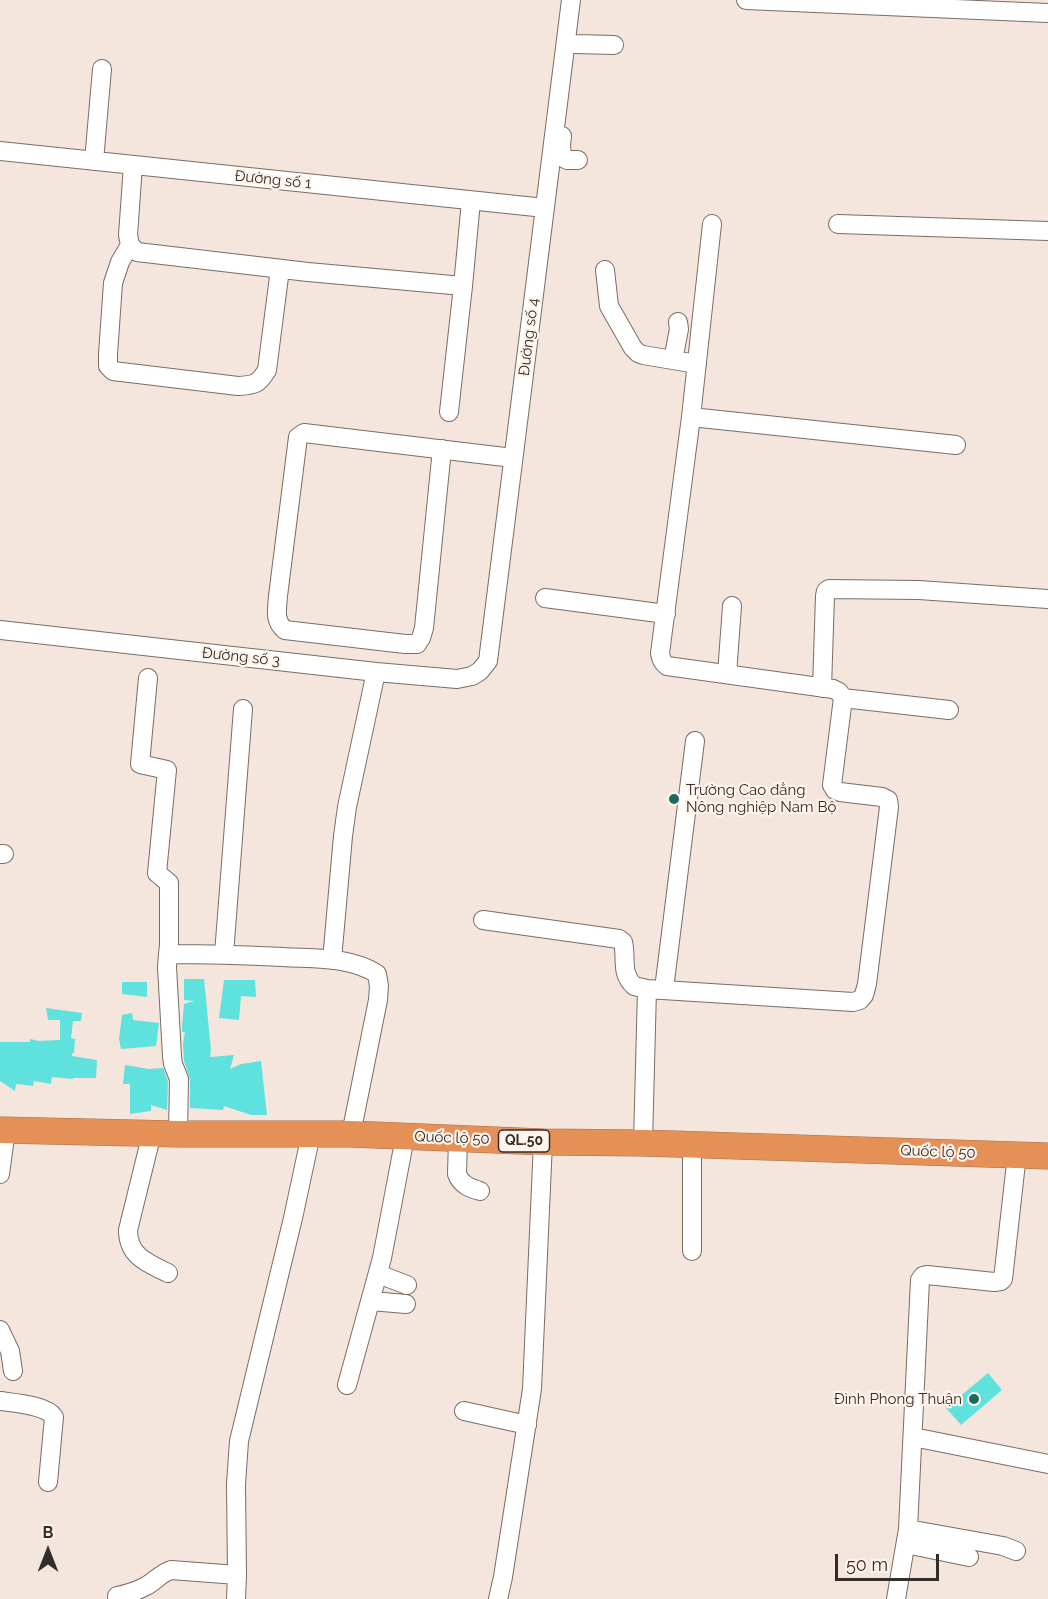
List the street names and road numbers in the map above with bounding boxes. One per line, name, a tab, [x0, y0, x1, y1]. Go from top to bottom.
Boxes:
street label: Đường số 1	[234, 167, 312, 193]
street label: Đường số 4	[515, 297, 543, 377]
street label: Đường số 3	[201, 644, 281, 670]
street label: Quốc lộ 50	[414, 1128, 490, 1148]
road number: QL.50	[498, 1130, 550, 1152]
street label: Quốc lộ 50	[900, 1142, 976, 1162]

